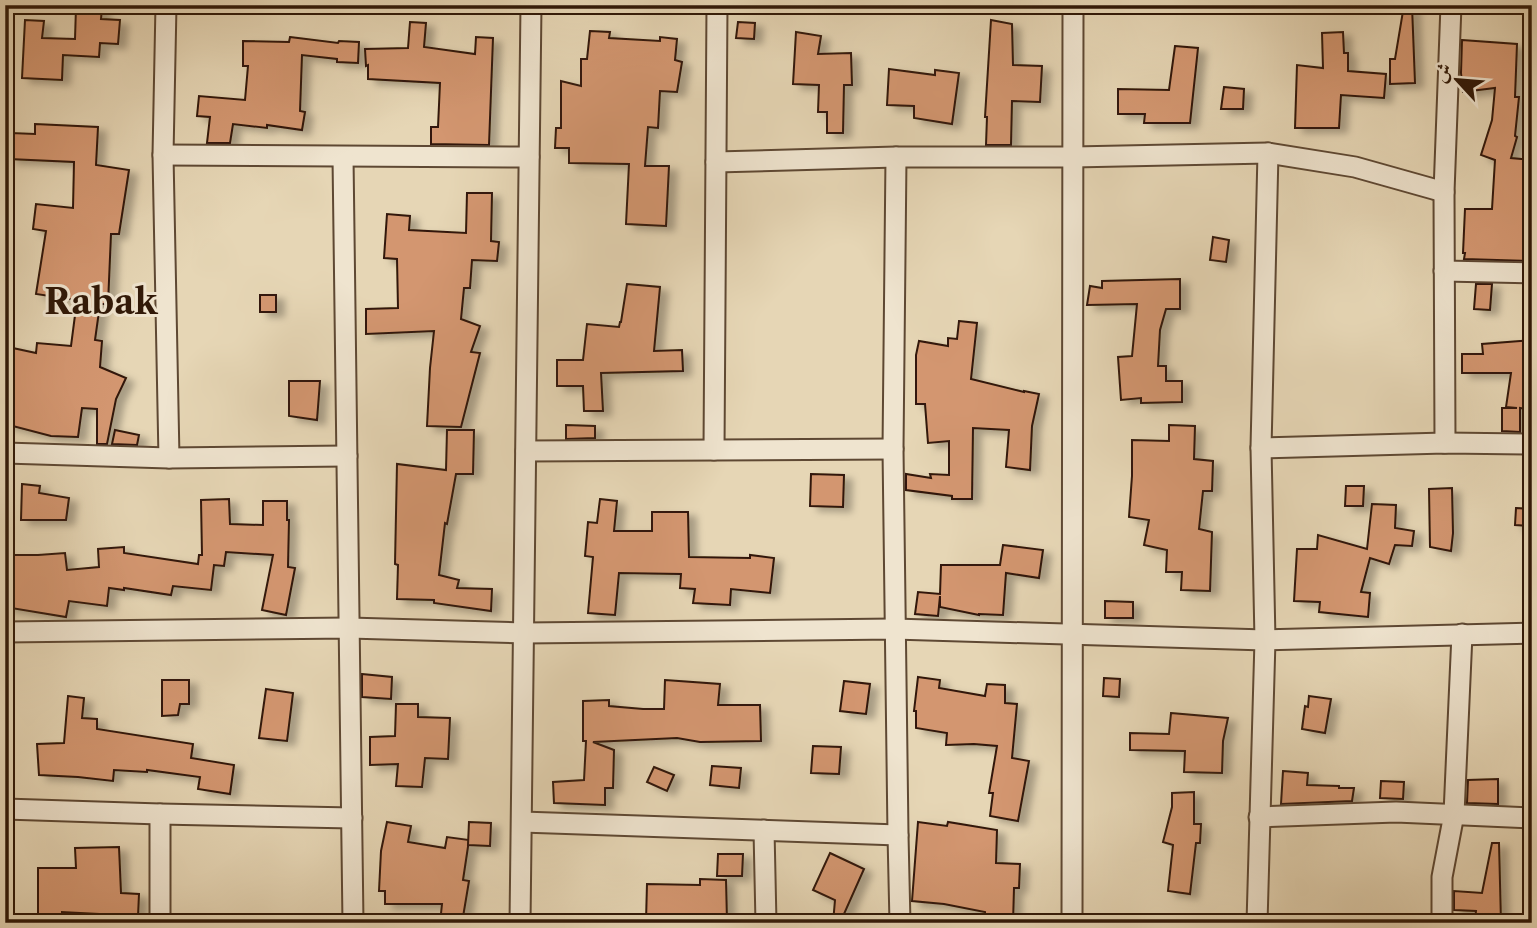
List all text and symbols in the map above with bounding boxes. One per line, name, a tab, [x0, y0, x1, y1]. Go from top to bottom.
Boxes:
north arrow	[1422, 46, 1492, 116]
text: ش	[1428, 59, 1457, 86]
district label: Rabak	[44, 280, 159, 323]

